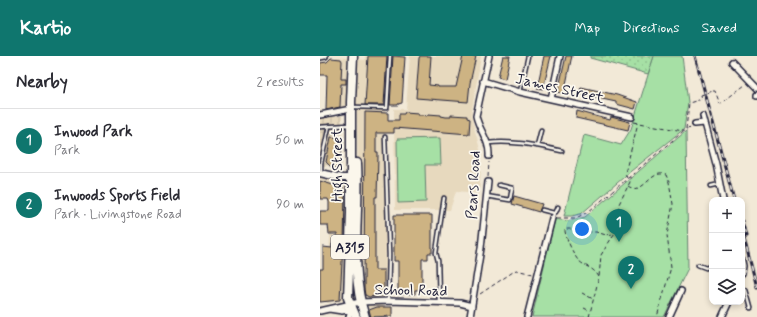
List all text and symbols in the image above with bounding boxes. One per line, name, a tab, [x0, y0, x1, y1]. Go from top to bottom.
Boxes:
text: Kartio	[20, 16, 71, 41]
text: Map	[574, 19, 600, 37]
text: Directions	[622, 19, 680, 37]
text: Saved	[702, 19, 737, 37]
street label: James Street	[513, 69, 606, 109]
text: Nearby	[16, 71, 68, 93]
text: 2 results	[257, 74, 304, 91]
text: Inwood Park	[54, 122, 132, 142]
street label: High Street	[328, 128, 349, 202]
text: 1	[26, 132, 32, 149]
text: 50 m	[275, 132, 304, 149]
text: Park	[54, 142, 80, 159]
street label: Pears Road	[462, 150, 486, 220]
text: Inwoods Sports Field	[54, 186, 180, 206]
text: 2	[26, 196, 32, 213]
text: 90 m	[276, 196, 304, 213]
map controls	[709, 197, 745, 305]
button: +	[709, 197, 745, 233]
text: Park · Livingstone Road	[54, 206, 182, 223]
pin: 1	[606, 209, 632, 242]
your location	[572, 219, 592, 239]
button: −	[709, 233, 745, 269]
road number: A315	[331, 235, 369, 259]
pin: 2	[618, 256, 644, 289]
button: layers	[709, 269, 745, 305]
street label: School Road	[374, 280, 447, 302]

